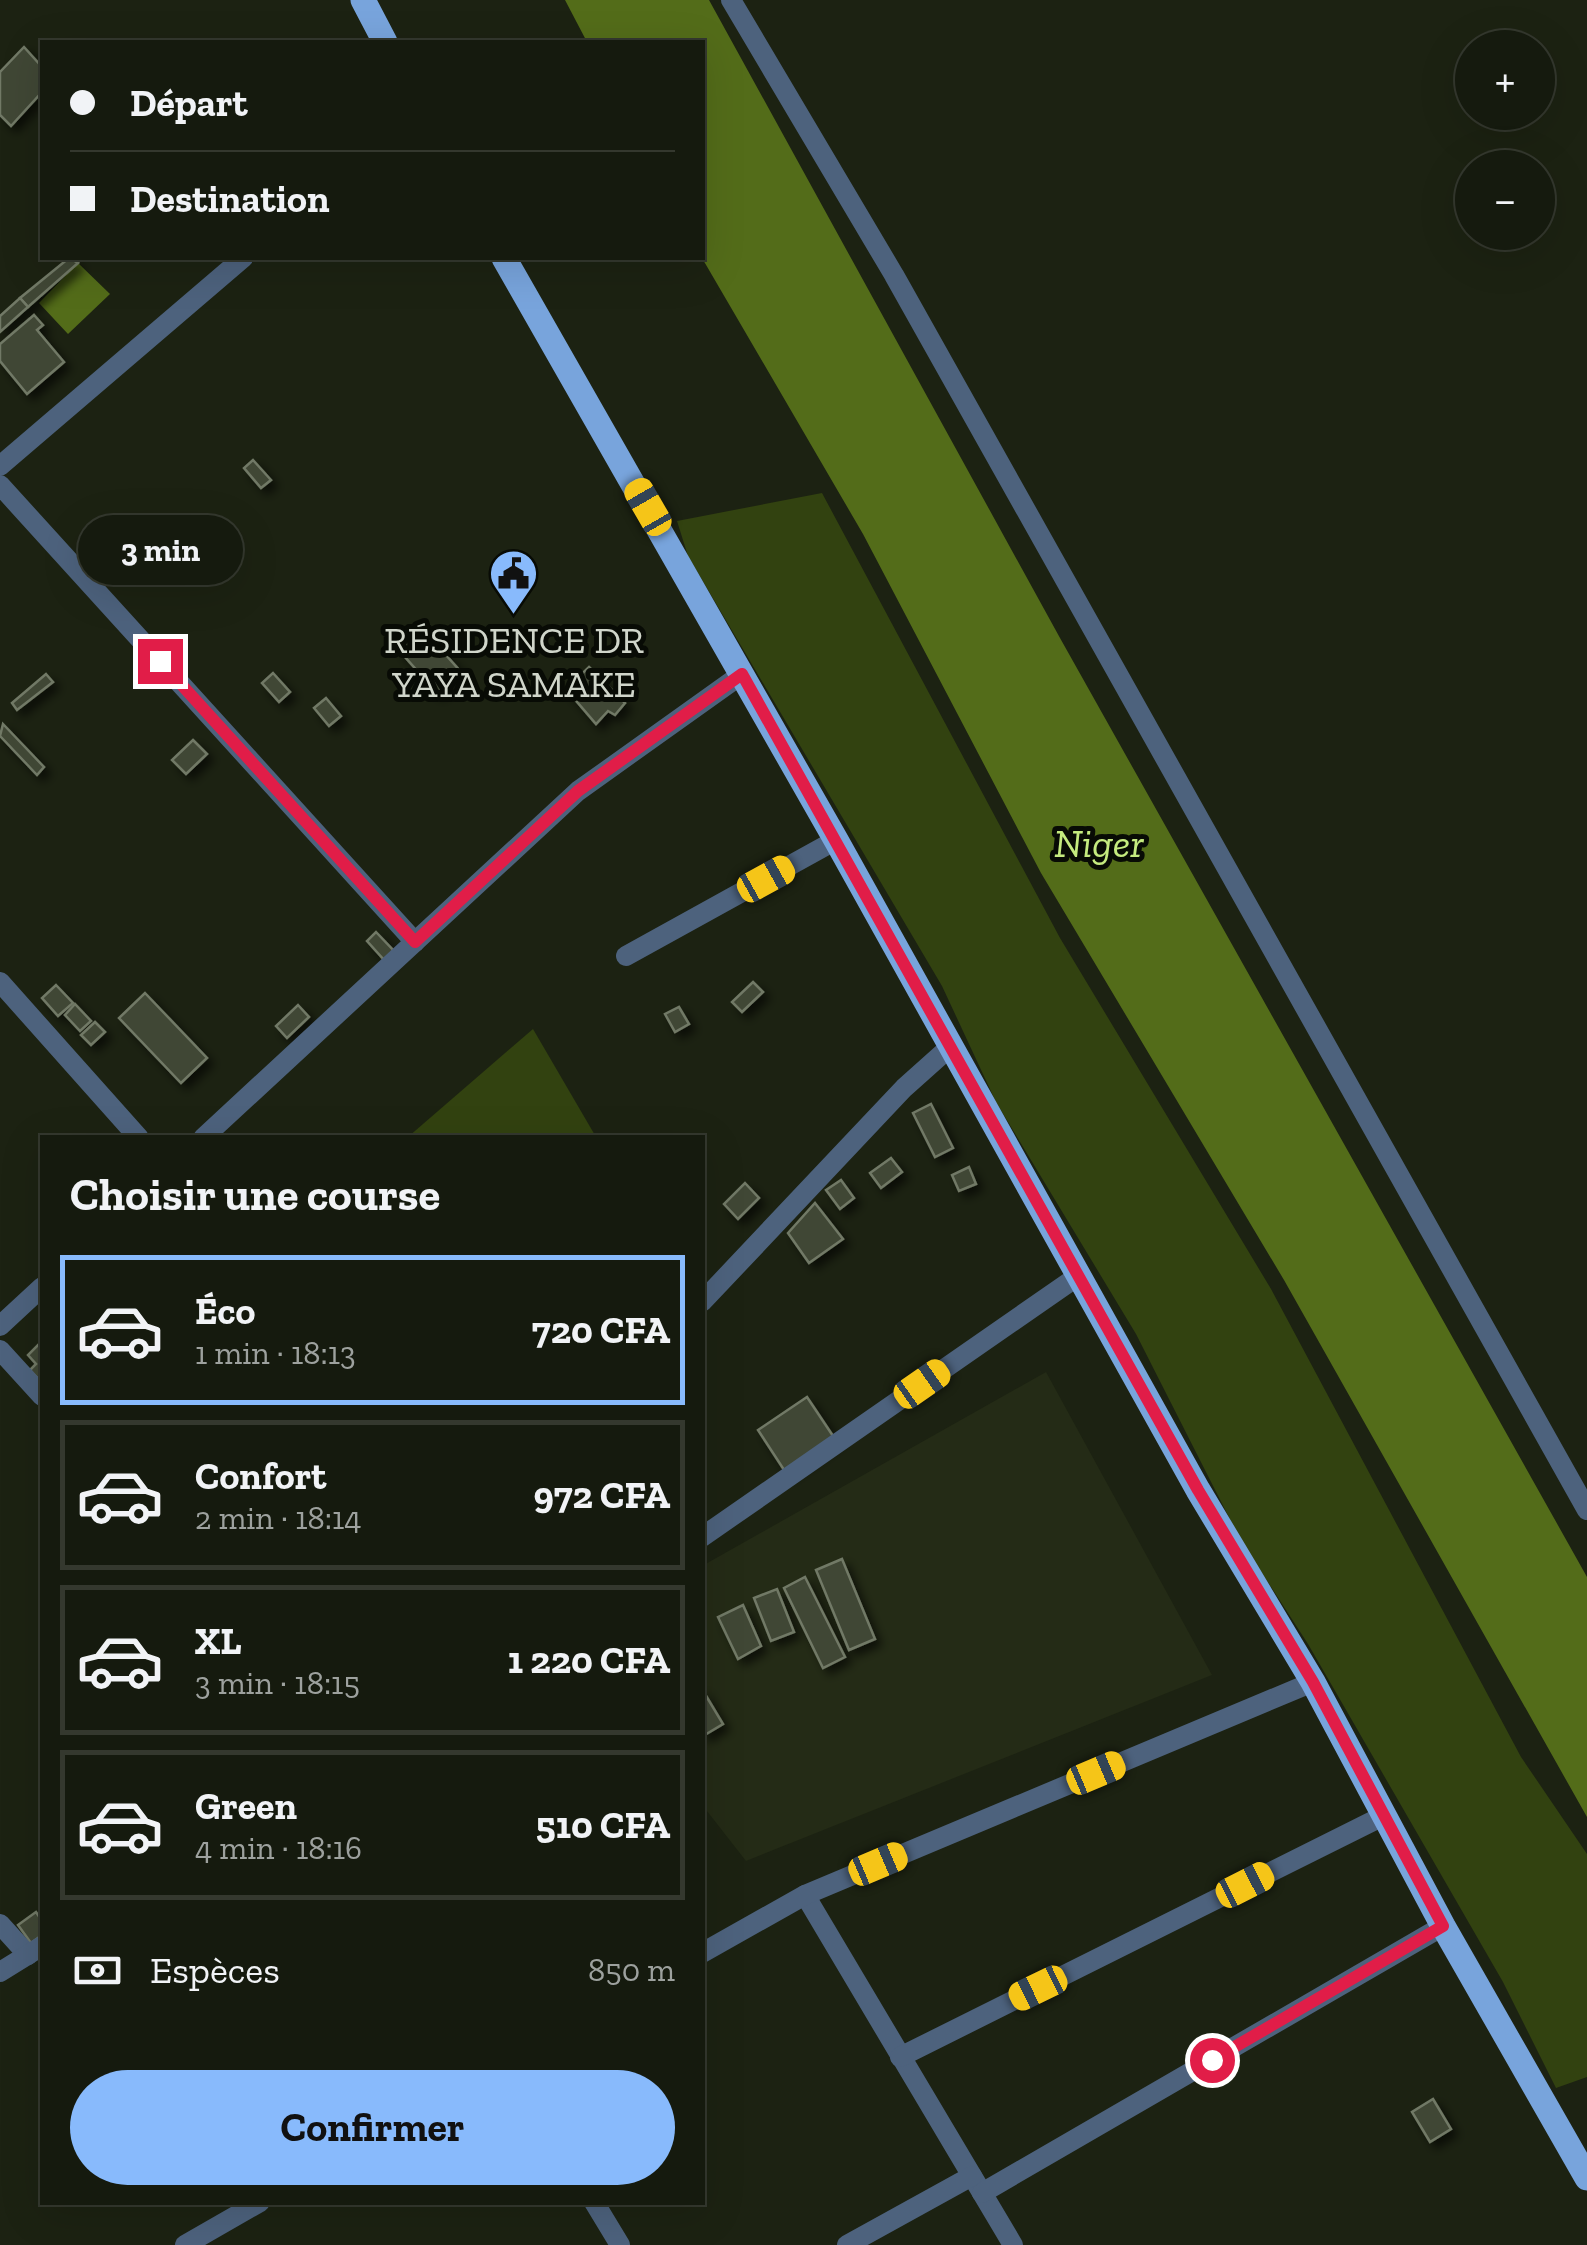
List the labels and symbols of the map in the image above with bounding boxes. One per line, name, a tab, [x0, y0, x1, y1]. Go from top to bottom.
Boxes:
car	[620, 474, 676, 540]
callout: 3 min	[78, 516, 242, 586]
public building icon: RÉSIDENCE DR YAYA SAMAKE	[488, 548, 540, 616]
place label: RÉSIDENCE DR YAYA SAMAKE	[384, 617, 644, 707]
route end	[138, 639, 183, 684]
water label: Niger	[1054, 819, 1144, 867]
car	[732, 851, 800, 907]
car	[889, 1355, 955, 1413]
car	[1063, 1747, 1129, 1799]
car	[845, 1838, 911, 1890]
car	[1211, 1858, 1279, 1912]
car	[1004, 1961, 1072, 2015]
route start	[1190, 2038, 1235, 2083]

